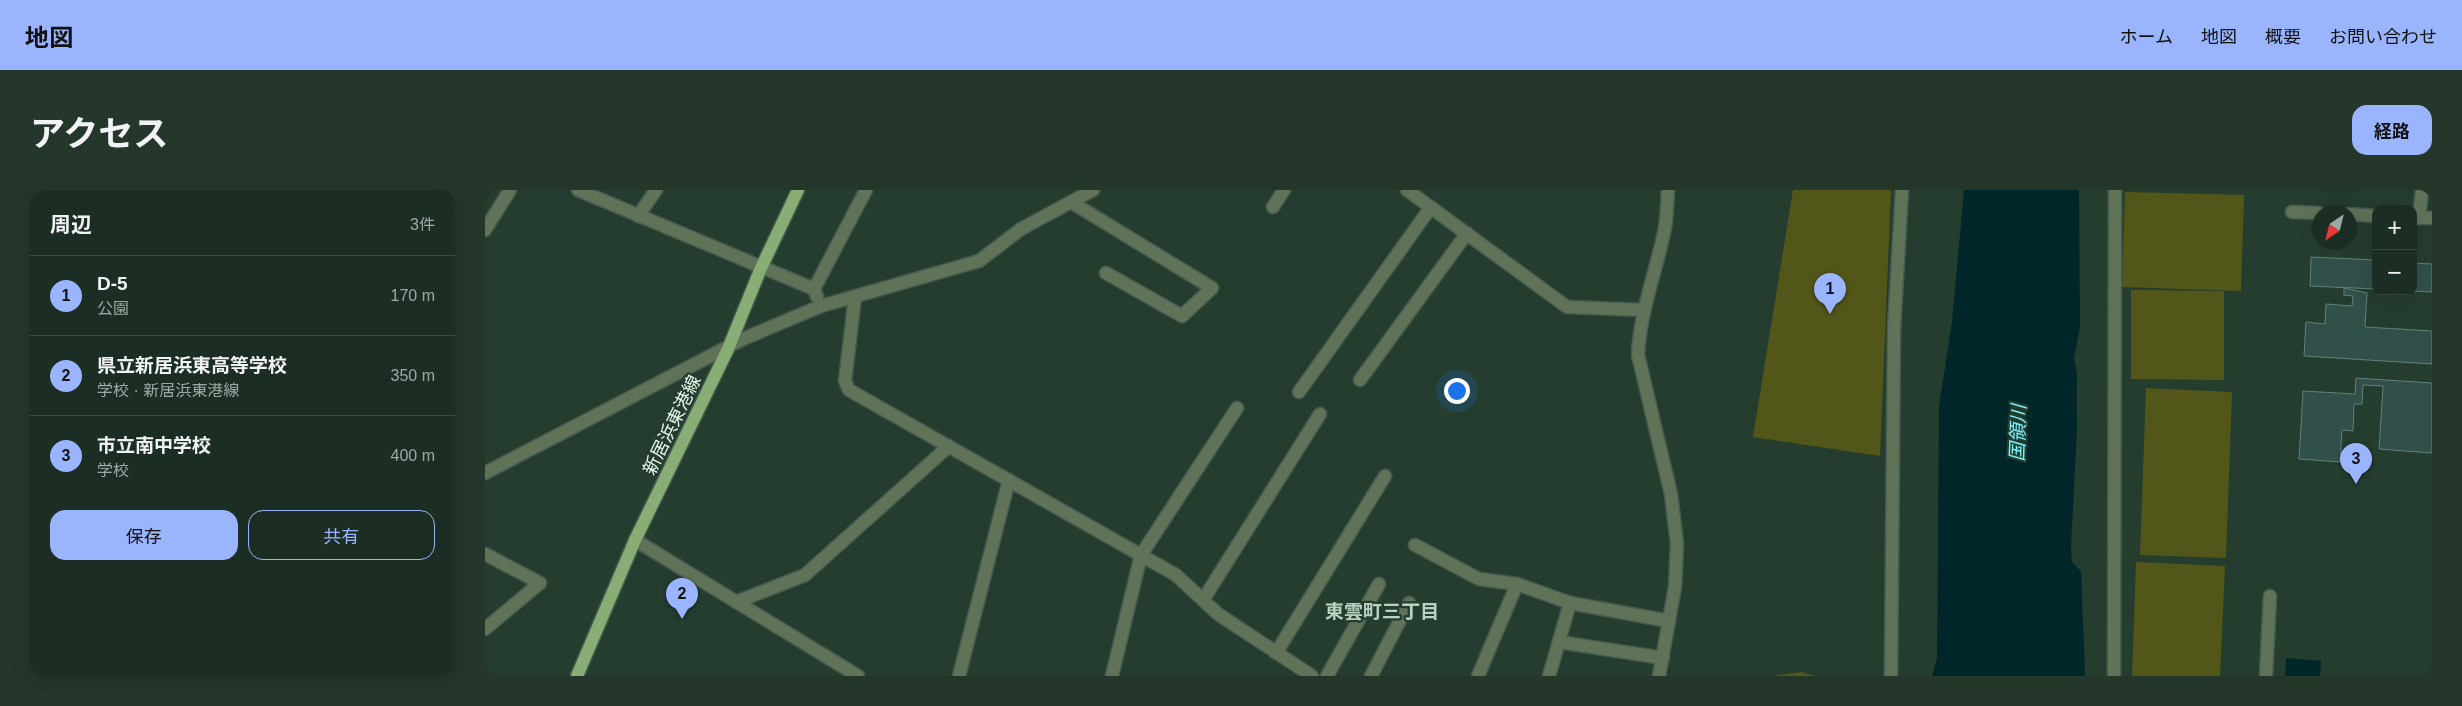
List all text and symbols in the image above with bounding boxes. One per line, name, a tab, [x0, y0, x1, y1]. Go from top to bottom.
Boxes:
text: 地図	[25, 24, 73, 51]
text: ホーム	[2120, 27, 2173, 47]
text: 地図	[2201, 27, 2237, 47]
text: 概要	[2265, 27, 2301, 47]
text: お問い合わせ	[2329, 27, 2437, 47]
button: 経路	[2352, 105, 2432, 155]
text: アクセス	[30, 114, 168, 153]
north arrow	[2312, 205, 2357, 250]
map controls	[2372, 205, 2417, 295]
button: +	[2372, 205, 2417, 250]
text: 周辺	[50, 213, 92, 236]
text: 3件	[410, 216, 435, 233]
button: −	[2372, 250, 2417, 295]
text: D-5	[97, 273, 128, 294]
pin: 1	[1814, 273, 1846, 314]
text: 1	[62, 287, 70, 304]
text: 170 m	[391, 287, 435, 304]
text: 公園	[97, 300, 129, 317]
text: 県立新居浜東高等学校	[97, 355, 287, 376]
text: 2	[62, 367, 70, 384]
text: 350 m	[391, 367, 435, 384]
street label: 新居浜東港線	[639, 372, 705, 478]
your location	[1444, 378, 1470, 404]
text: 学校 · 新居浜東港線	[97, 382, 239, 399]
water label: 国領川	[2007, 402, 2030, 462]
text: 市立南中学校	[97, 435, 211, 456]
pin: 3	[2340, 443, 2372, 484]
text: 3	[62, 447, 70, 464]
text: 400 m	[391, 447, 435, 464]
text: 学校	[97, 462, 129, 479]
button: 保存	[50, 510, 238, 560]
button: 共有	[248, 510, 435, 560]
pin: 2	[666, 578, 698, 619]
district label: 東雲町三丁目	[1325, 601, 1439, 622]

